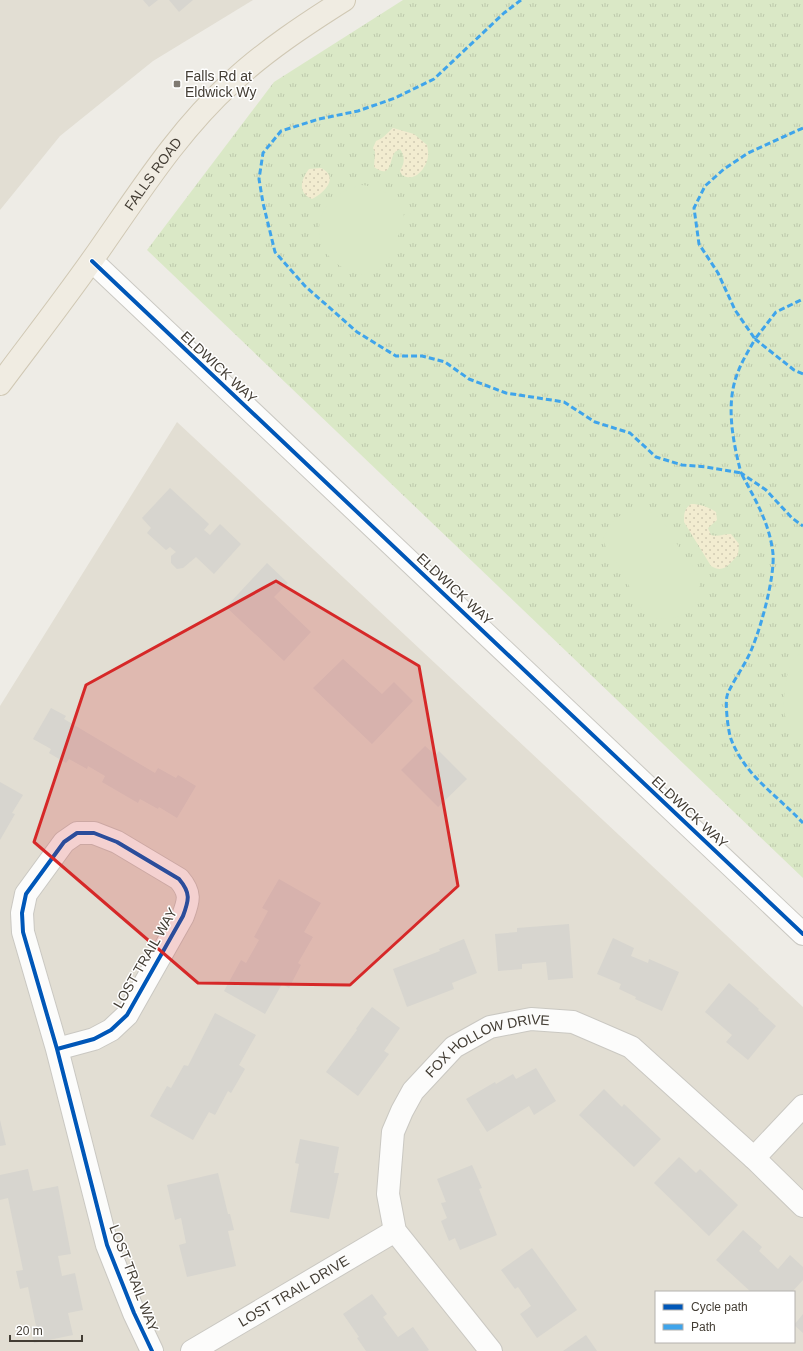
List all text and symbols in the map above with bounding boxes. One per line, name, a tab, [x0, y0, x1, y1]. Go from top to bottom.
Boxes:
place label: Falls Rd at Eldwick Wy	[185, 68, 256, 100]
marker: Falls Rd at Eldwick Wy	[172, 79, 182, 89]
street label: FALLS ROAD	[121, 134, 185, 213]
street label: ELDWICK WAY	[178, 328, 261, 407]
street label: ELDWICK WAY	[414, 550, 497, 629]
street label: ELDWICK WAY	[649, 773, 732, 852]
street label: LOST TRAIL WAY	[110, 904, 181, 1011]
street label: FOX HOLLOW DRIVE	[422, 1011, 550, 1081]
street label: LOST TRAIL WAY	[106, 1222, 162, 1334]
street label: LOST TRAIL DRIVE	[235, 1252, 352, 1330]
legend	[655, 1291, 795, 1343]
text: Cycle path	[691, 1300, 748, 1314]
scale bar	[10, 1317, 82, 1343]
text: Path	[691, 1320, 716, 1334]
text: 20 m	[16, 1324, 43, 1338]

